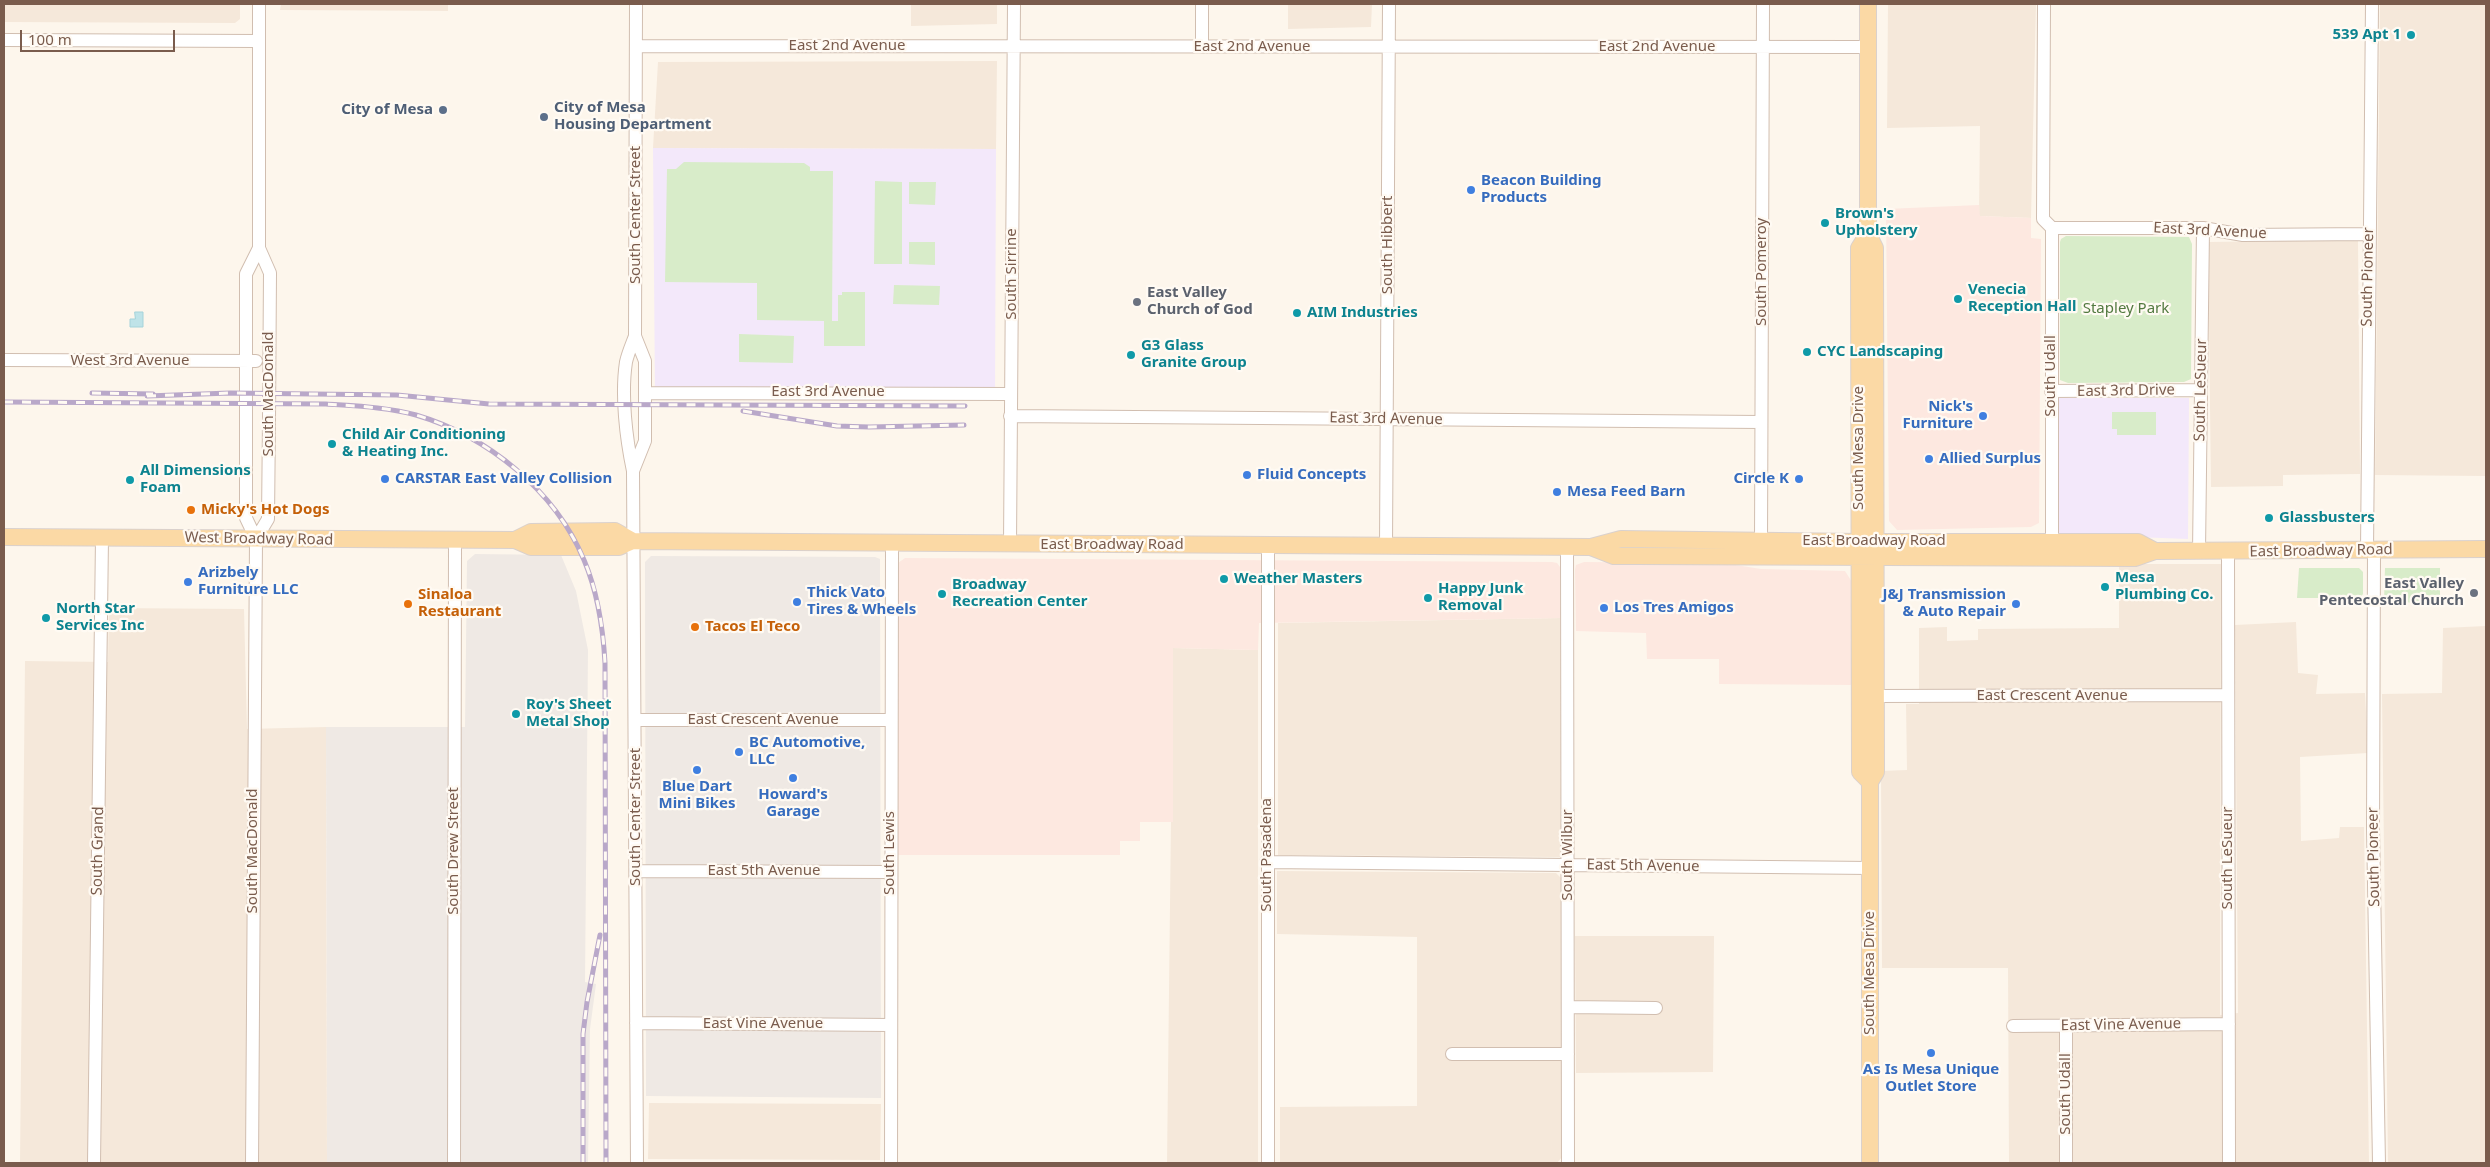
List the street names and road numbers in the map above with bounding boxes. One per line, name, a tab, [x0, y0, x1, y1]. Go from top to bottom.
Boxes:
street label: East 2nd Avenue	[789, 37, 905, 55]
street label: East 2nd Avenue	[1194, 38, 1310, 56]
street label: East 2nd Avenue	[1599, 38, 1715, 56]
street label: South Center Street	[627, 146, 645, 284]
street label: South Hibbert	[1379, 196, 1397, 294]
street label: South Pomeroy	[1753, 218, 1771, 326]
street label: East 3rd Avenue	[2153, 219, 2267, 243]
street label: South Pioneer	[2358, 227, 2378, 327]
street label: South Sirrine	[1003, 228, 1021, 320]
street label: South MacDonald	[260, 331, 278, 457]
street label: South Udall	[2042, 335, 2060, 417]
street label: South LeSueur	[2191, 338, 2211, 442]
street label: West 3rd Avenue	[71, 352, 189, 370]
street label: East 3rd Drive	[2077, 381, 2175, 401]
street label: East 3rd Avenue	[771, 383, 885, 401]
street label: South Mesa Drive	[1850, 386, 1868, 510]
street label: East 3rd Avenue	[1329, 409, 1443, 429]
street label: West Broadway Road	[184, 529, 334, 549]
street label: East Broadway Road	[1802, 532, 1946, 550]
street label: East Broadway Road	[1040, 536, 1184, 554]
street label: East Broadway Road	[2249, 541, 2393, 561]
street label: East Crescent Avenue	[1976, 687, 2128, 705]
street label: East Crescent Avenue	[687, 711, 839, 729]
street label: South Center Street	[627, 748, 645, 886]
street label: South Drew Street	[445, 787, 463, 915]
street label: South MacDonald	[244, 788, 262, 914]
street label: South Pasadena	[1258, 798, 1276, 912]
street label: South Grand	[88, 806, 108, 896]
street label: South LeSueur	[2219, 807, 2237, 909]
street label: South Pioneer	[2364, 807, 2384, 907]
street label: South Wilbur	[1559, 809, 1577, 901]
street label: South Lewis	[881, 811, 899, 895]
street label: East 5th Avenue	[1586, 856, 1700, 876]
street label: East 5th Avenue	[707, 862, 821, 880]
street label: South Mesa Drive	[1861, 911, 1879, 1035]
street label: East Vine Avenue	[703, 1015, 823, 1033]
street label: East Vine Avenue	[2061, 1015, 2181, 1035]
street label: South Udall	[2057, 1053, 2075, 1135]

